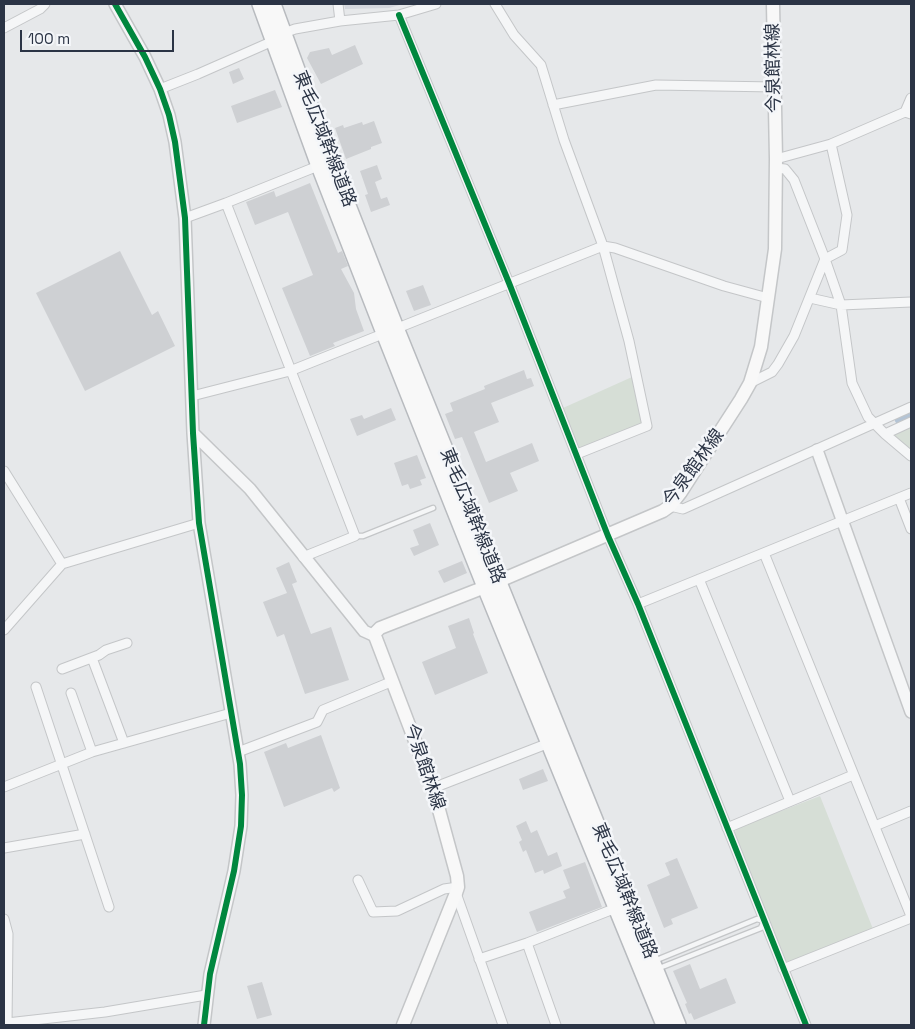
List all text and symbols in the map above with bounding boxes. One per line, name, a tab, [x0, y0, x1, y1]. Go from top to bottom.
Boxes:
scale bar	[22, 20, 176, 52]
street label: 今泉館林線	[762, 23, 786, 113]
text: 100 m	[28, 29, 70, 48]
street label: 東毛広域幹線道路	[288, 68, 360, 210]
street label: 今泉館林線	[659, 425, 729, 511]
street label: 東毛広域幹線道路	[435, 445, 509, 587]
street label: 今泉館林線	[399, 721, 449, 813]
street label: 東毛広域幹線道路	[587, 820, 661, 962]

